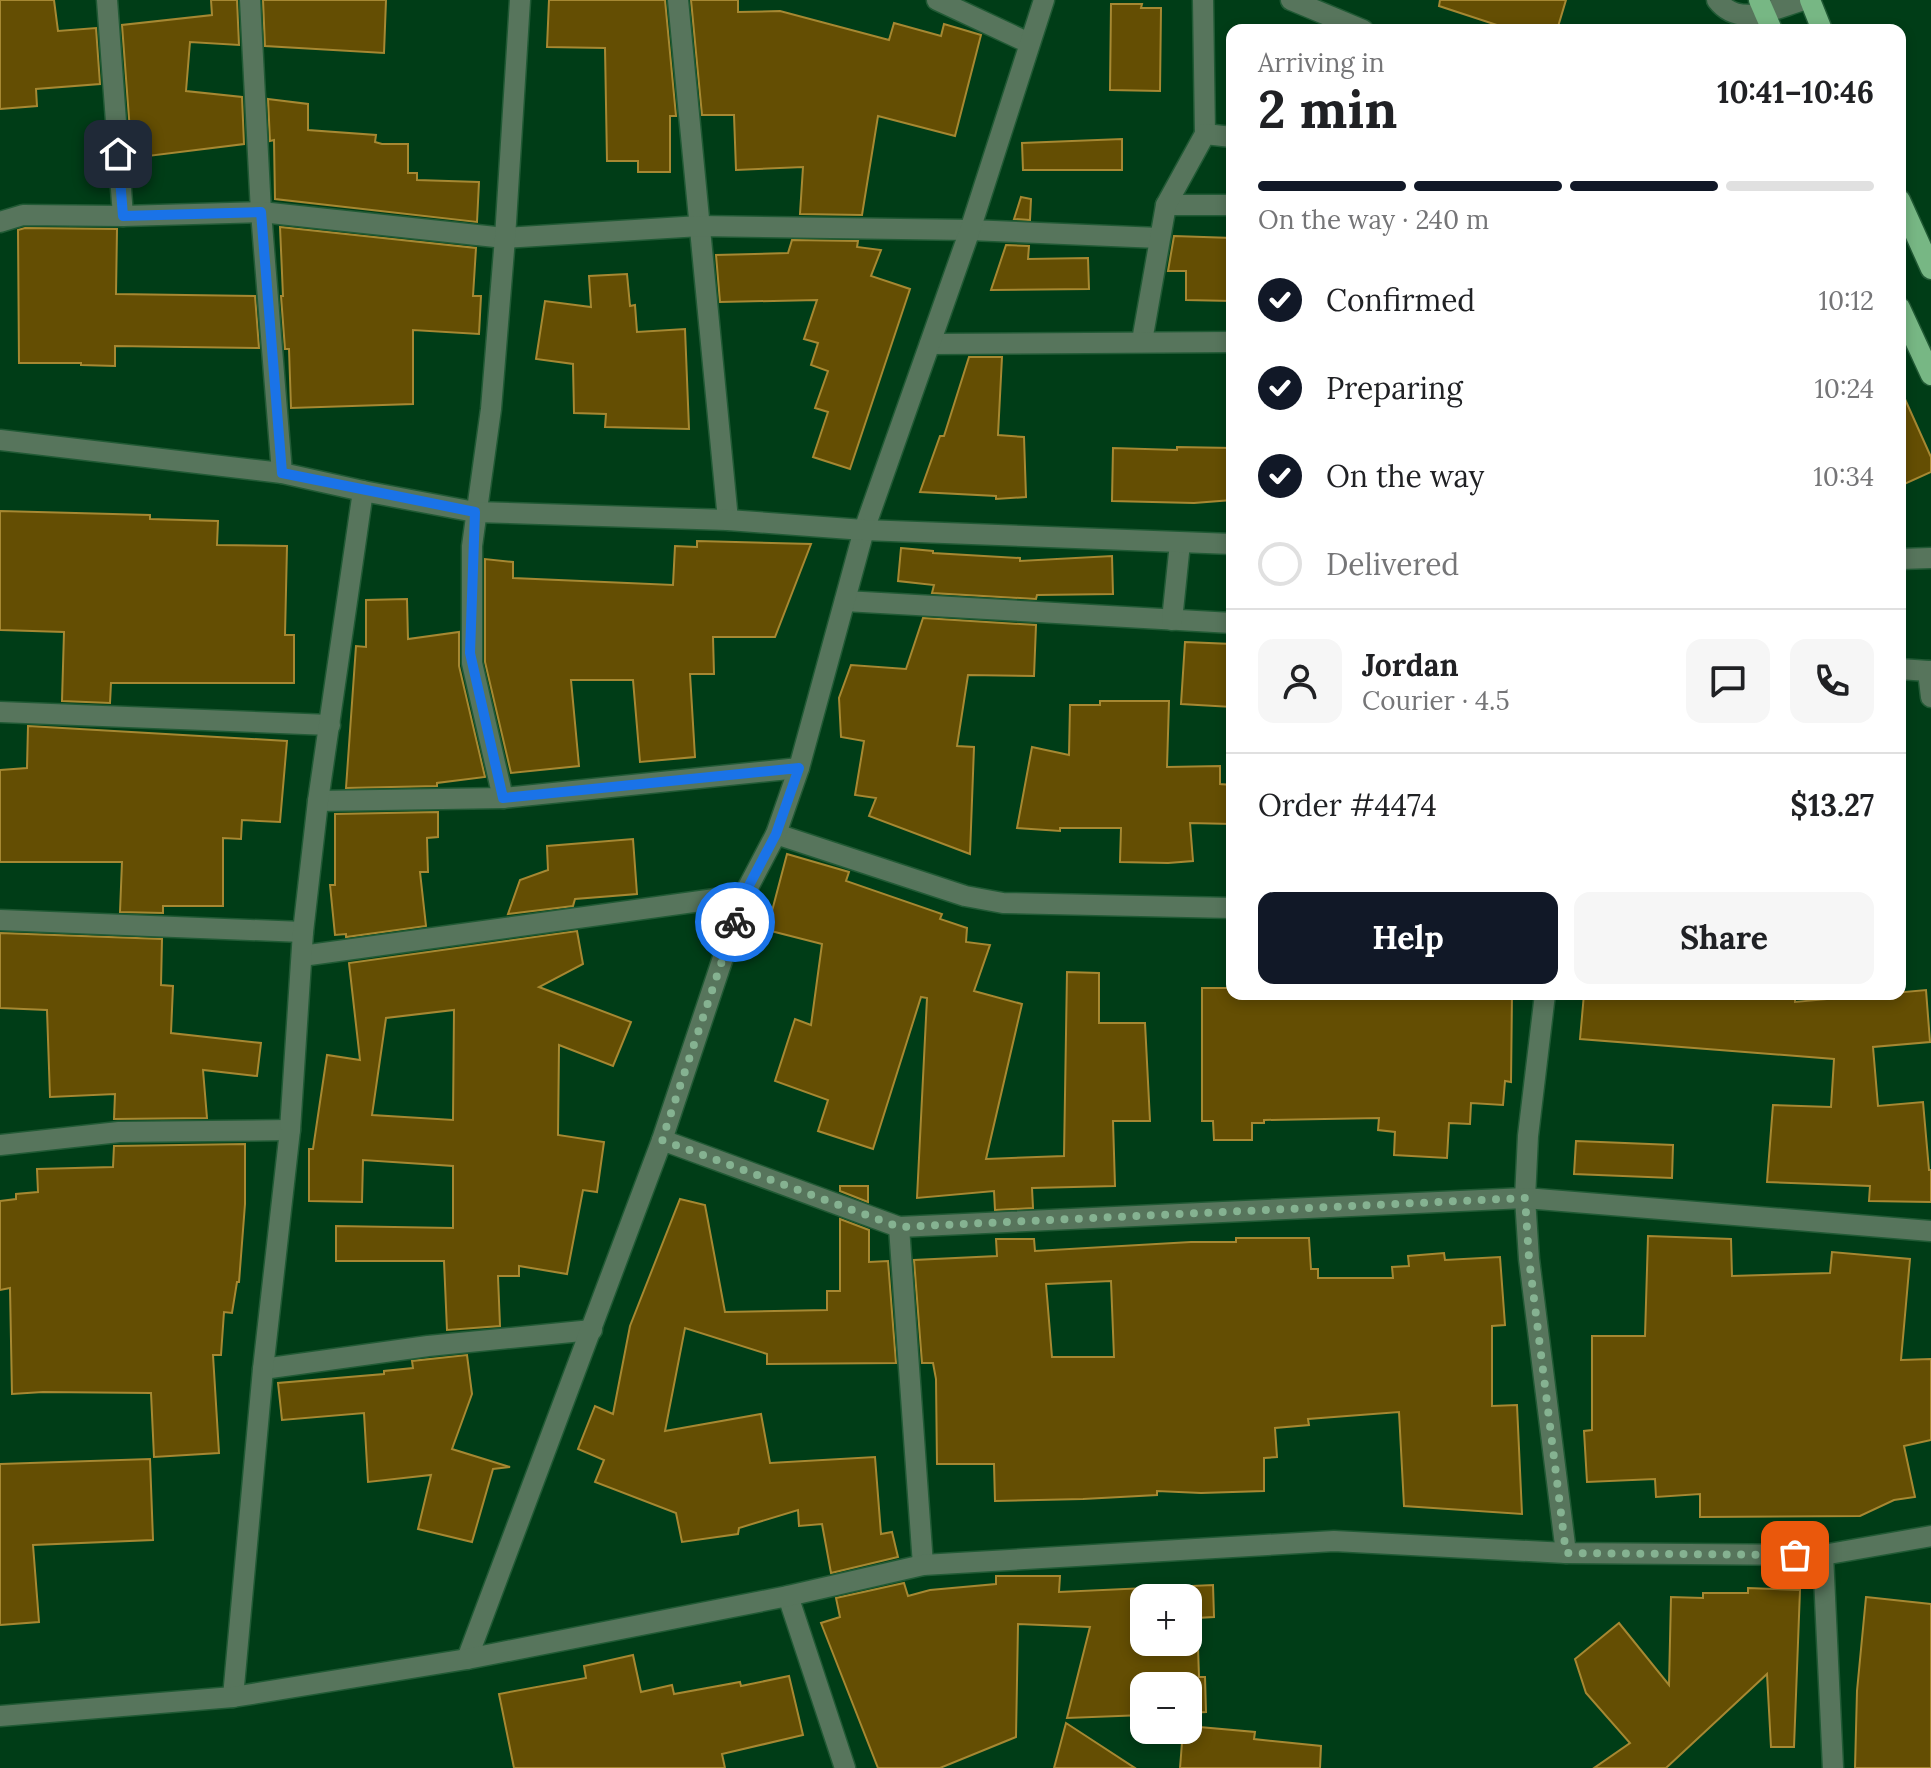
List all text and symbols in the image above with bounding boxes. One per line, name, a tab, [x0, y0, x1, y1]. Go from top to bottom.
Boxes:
text: Arriving in	[1258, 46, 1385, 79]
text: 10:41–10:46	[1717, 73, 1874, 111]
text: 2 min	[1258, 76, 1397, 142]
pin	[84, 120, 152, 188]
icon: home	[96, 132, 140, 176]
text: On the way · 240 m	[1258, 203, 1489, 236]
icon: check	[1258, 278, 1302, 322]
text: Confirmed	[1326, 281, 1475, 319]
text: 10:12	[1818, 284, 1874, 317]
icon: check	[1258, 366, 1302, 410]
text: Preparing	[1326, 369, 1463, 407]
text: 10:24	[1814, 372, 1874, 405]
icon: check	[1258, 454, 1302, 498]
text: On the way	[1326, 457, 1484, 495]
text: 10:34	[1813, 460, 1874, 493]
text: Delivered	[1326, 545, 1459, 583]
button: person	[1258, 639, 1342, 723]
button: chat	[1686, 639, 1770, 723]
button: phone	[1790, 639, 1874, 723]
text: Jordan	[1362, 646, 1459, 684]
text: Courier · 4.5	[1362, 684, 1510, 717]
text: Order #4474	[1258, 786, 1437, 824]
text: $13.27	[1790, 786, 1874, 824]
courier	[695, 882, 775, 962]
button: Help	[1258, 892, 1558, 984]
button: Share	[1574, 892, 1874, 984]
icon: bike	[713, 900, 757, 944]
pin	[1761, 1521, 1829, 1589]
icon: bag	[1773, 1533, 1817, 1577]
map controls	[1130, 1584, 1202, 1744]
button: +	[1130, 1584, 1202, 1656]
button: −	[1130, 1672, 1202, 1744]

